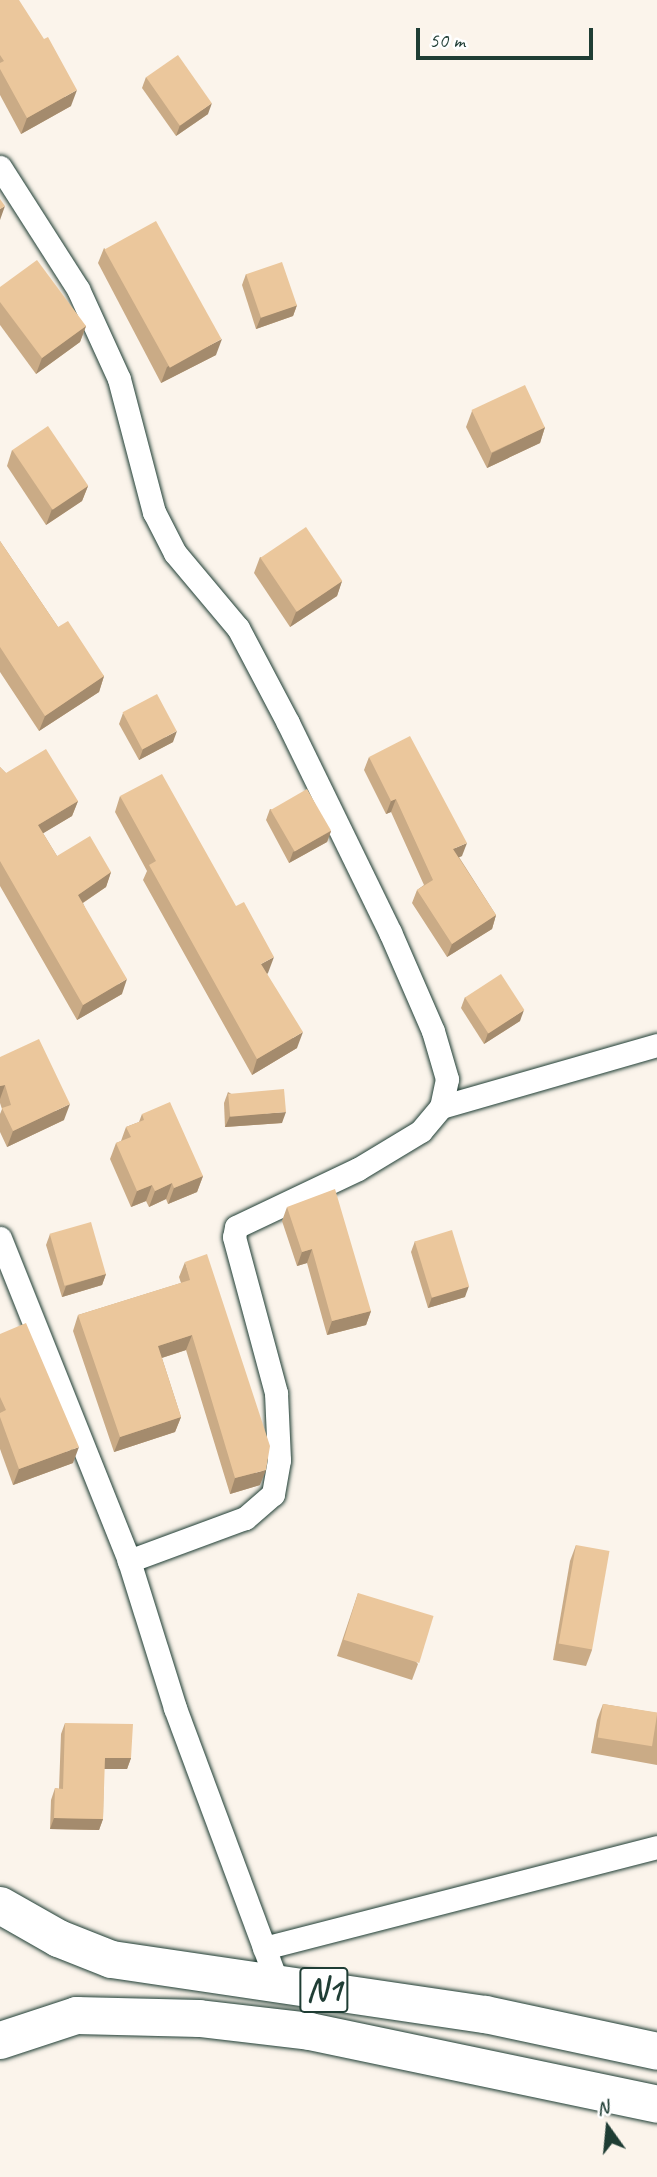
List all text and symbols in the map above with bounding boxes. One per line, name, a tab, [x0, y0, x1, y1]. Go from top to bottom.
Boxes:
scale bar	[419, 14, 596, 58]
text: 50 m	[429, 27, 465, 53]
road number: N1	[298, 1960, 350, 2020]
north arrow	[573, 2093, 643, 2163]
text: N	[594, 2095, 611, 2121]

